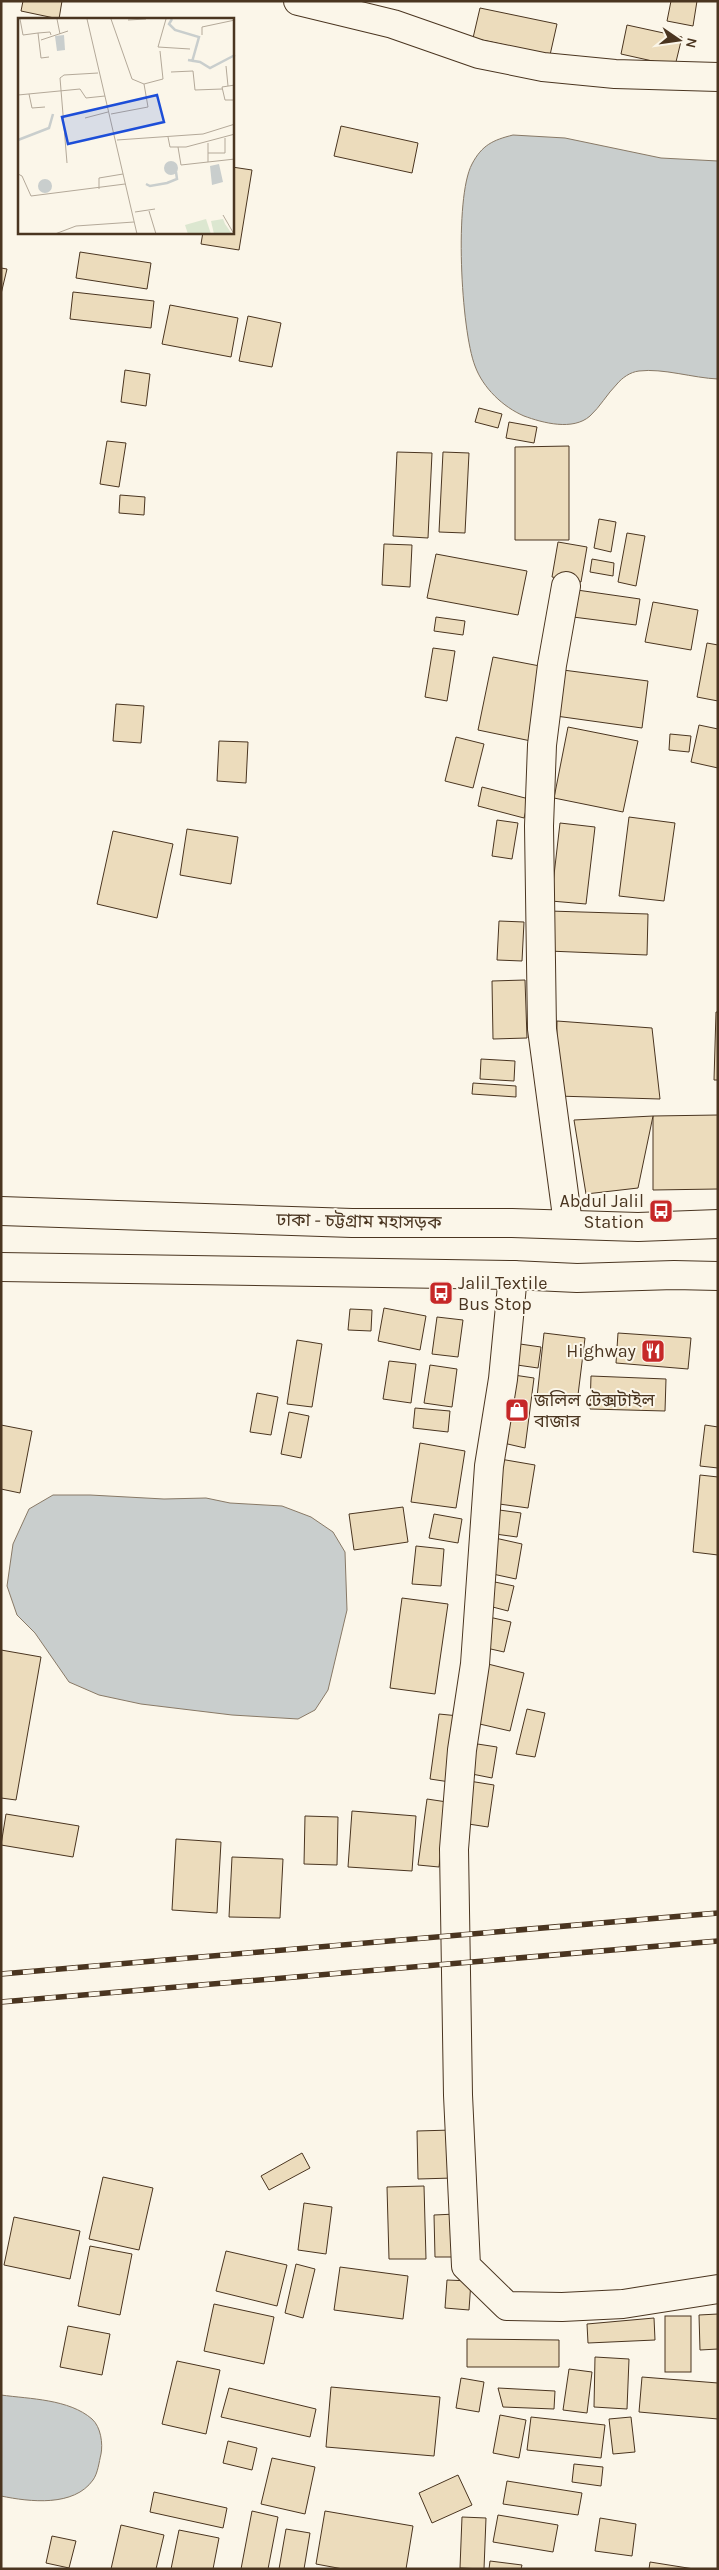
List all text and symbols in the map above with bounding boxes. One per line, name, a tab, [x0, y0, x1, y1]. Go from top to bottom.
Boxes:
north arrow	[654, 15, 704, 65]
inset map	[18, 18, 234, 234]
text: N	[682, 36, 701, 50]
place label: Abdul Jalil Station	[559, 1190, 644, 1233]
bus stop icon: Abdul Jalil Station	[648, 1198, 674, 1224]
street label: ঢাকা - চট্টগ্রাম মহাসড়ক	[275, 1209, 442, 1233]
place label: Jalil Textile Bus Stop	[458, 1272, 547, 1315]
bus stop icon: Jalil Textile Bus Stop	[428, 1280, 454, 1306]
restaurant icon: Highway	[640, 1338, 666, 1364]
place label: Highway	[566, 1340, 637, 1362]
place label: জলিল টেক্সটাইল বাজার	[533, 1389, 656, 1432]
shop icon: জলিল টেক্সটাইল বাজার	[504, 1397, 530, 1423]

